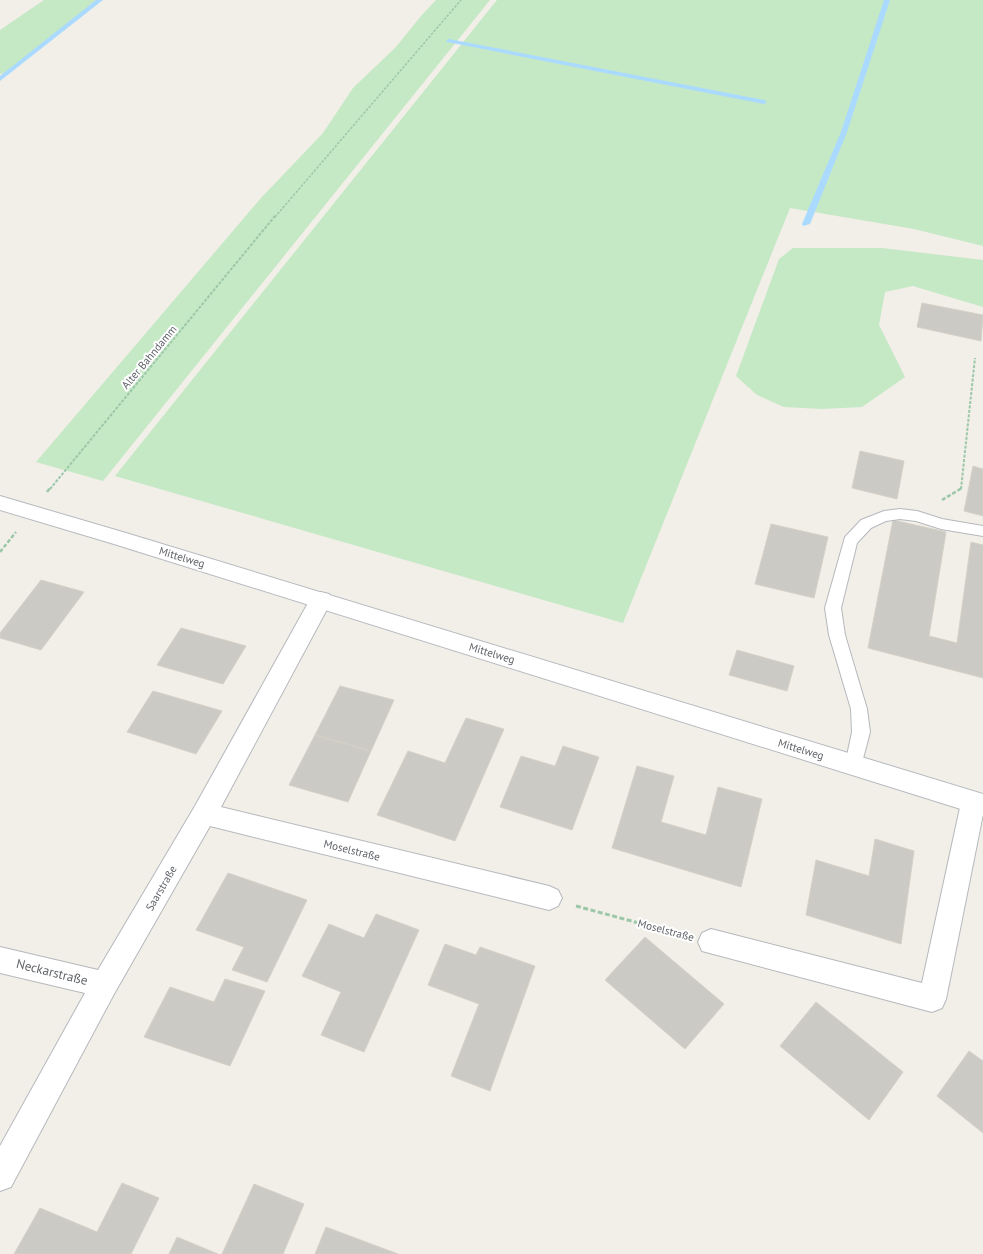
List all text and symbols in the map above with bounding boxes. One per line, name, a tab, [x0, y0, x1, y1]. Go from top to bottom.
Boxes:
street label: Alter Bahndamm	[118, 322, 180, 392]
street label: Mittelweg	[157, 543, 207, 571]
street label: Mittelweg	[467, 639, 517, 667]
street label: Mittelweg	[776, 735, 826, 763]
street label: Moselstraße	[322, 836, 382, 864]
street label: Saarstraße	[142, 862, 180, 913]
street label: Moselstraße	[636, 916, 696, 944]
street label: Neckarstraße	[14, 955, 90, 989]

